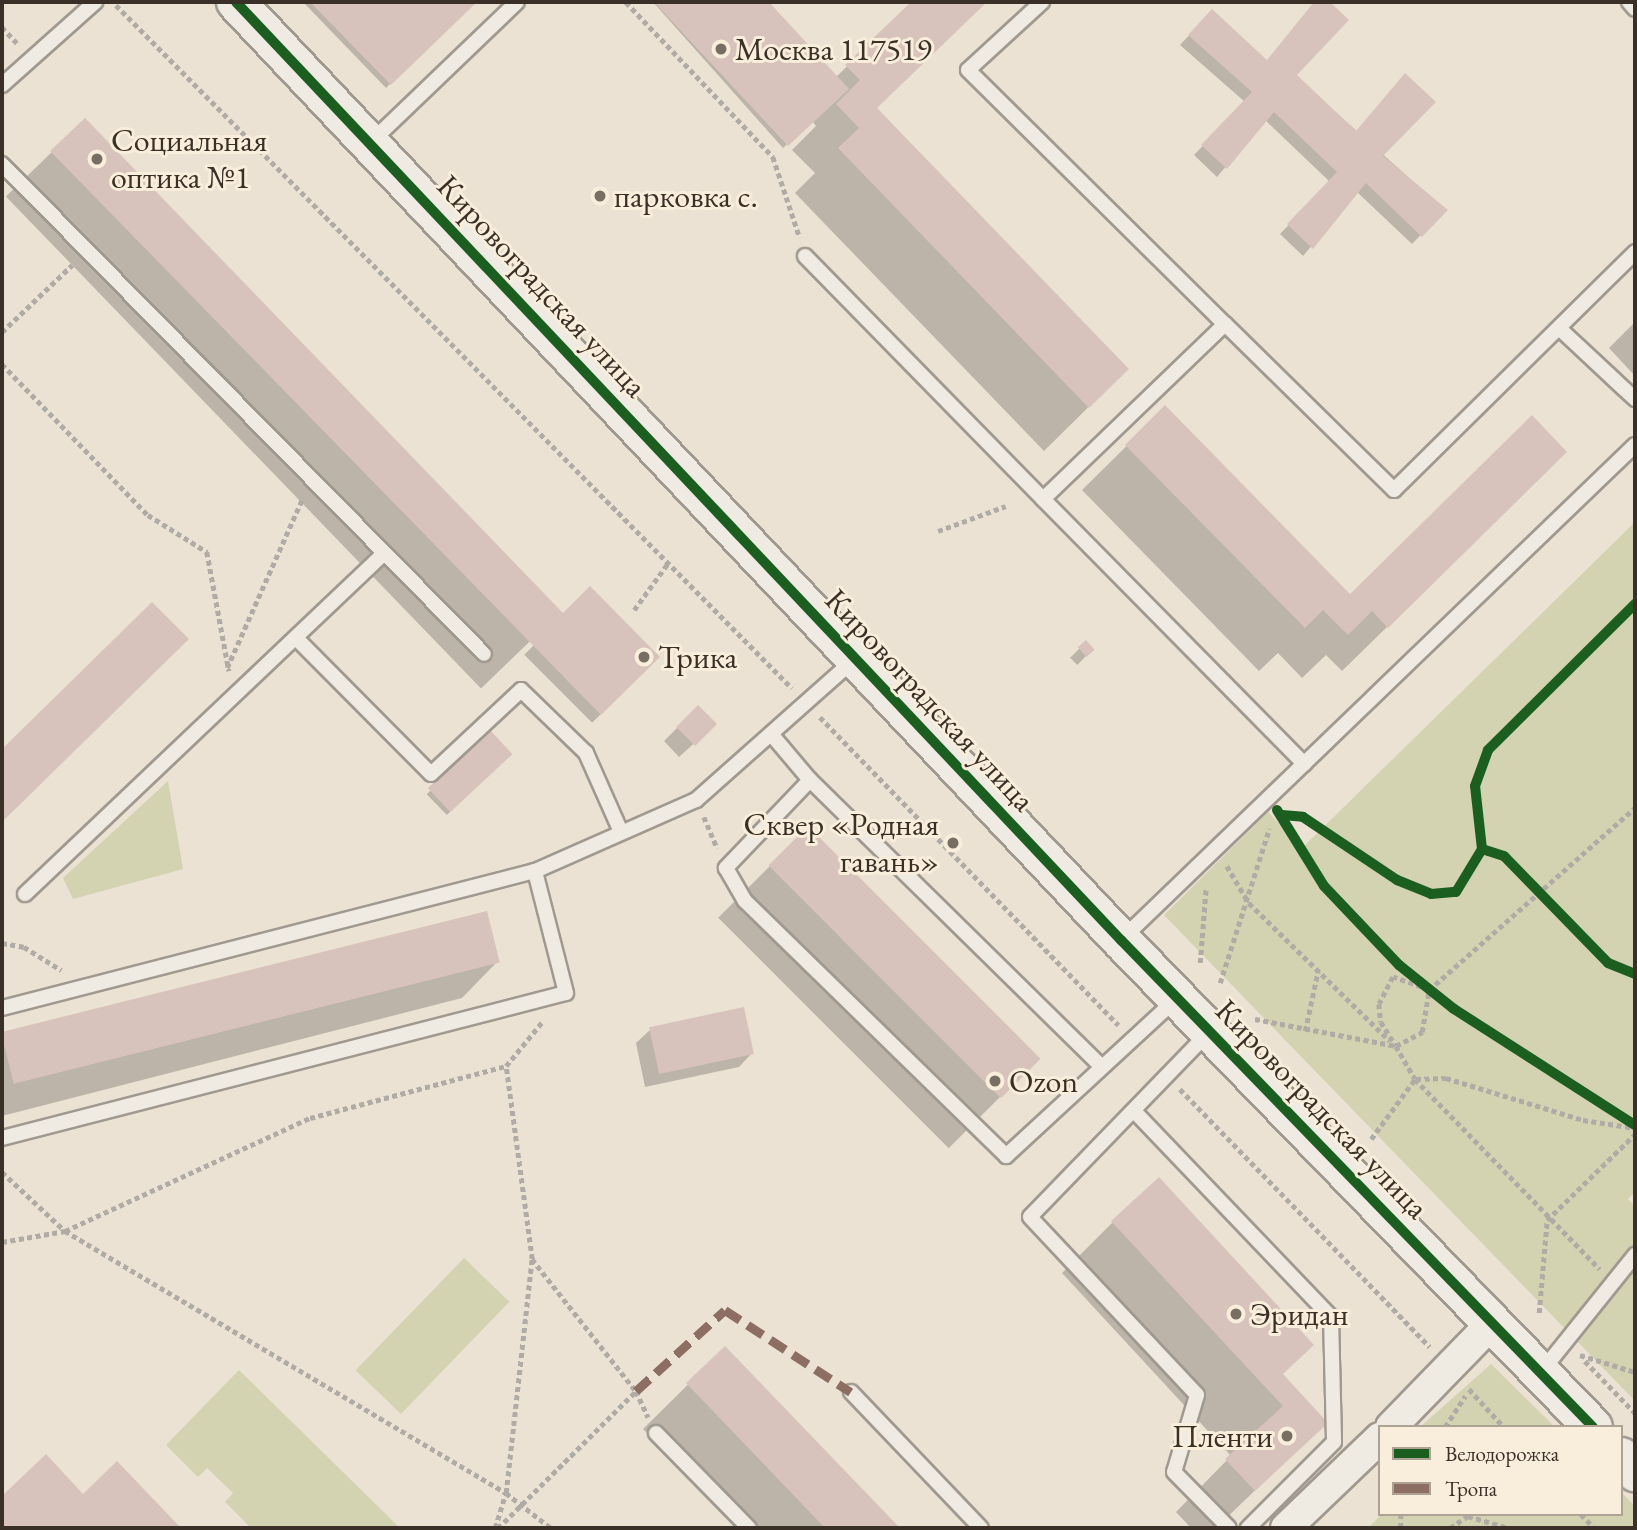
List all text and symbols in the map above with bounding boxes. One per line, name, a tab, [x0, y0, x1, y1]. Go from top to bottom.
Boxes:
place label: Москва 117519	[735, 30, 932, 68]
marker: Москва 117519	[713, 41, 729, 57]
place label: Социальная оптика №1	[111, 122, 267, 197]
marker: Социальная оптика №1	[89, 151, 105, 167]
street label: Кировоградская улица	[429, 167, 655, 405]
place label: парковка с.	[614, 177, 758, 215]
marker: парковка с.	[592, 188, 608, 204]
street label: Кировоградская улица	[817, 581, 1043, 819]
place label: Трика	[658, 638, 737, 676]
marker: Трика	[636, 649, 652, 665]
place label: Сквер «Родная гавань»	[743, 806, 939, 881]
marker: Сквер «Родная гавань»	[945, 835, 961, 851]
street label: Кировоградская улица	[1207, 991, 1437, 1227]
place label: Ozon	[1009, 1062, 1078, 1100]
marker: Ozon	[987, 1073, 1003, 1089]
place label: Эридан	[1250, 1295, 1348, 1333]
marker: Эридан	[1228, 1306, 1244, 1322]
place label: Пленти	[1172, 1417, 1273, 1455]
legend	[1378, 1425, 1623, 1516]
marker: Пленти	[1279, 1428, 1295, 1444]
text: Велодорожка	[1445, 1440, 1559, 1467]
text: Тропа	[1445, 1475, 1497, 1502]

